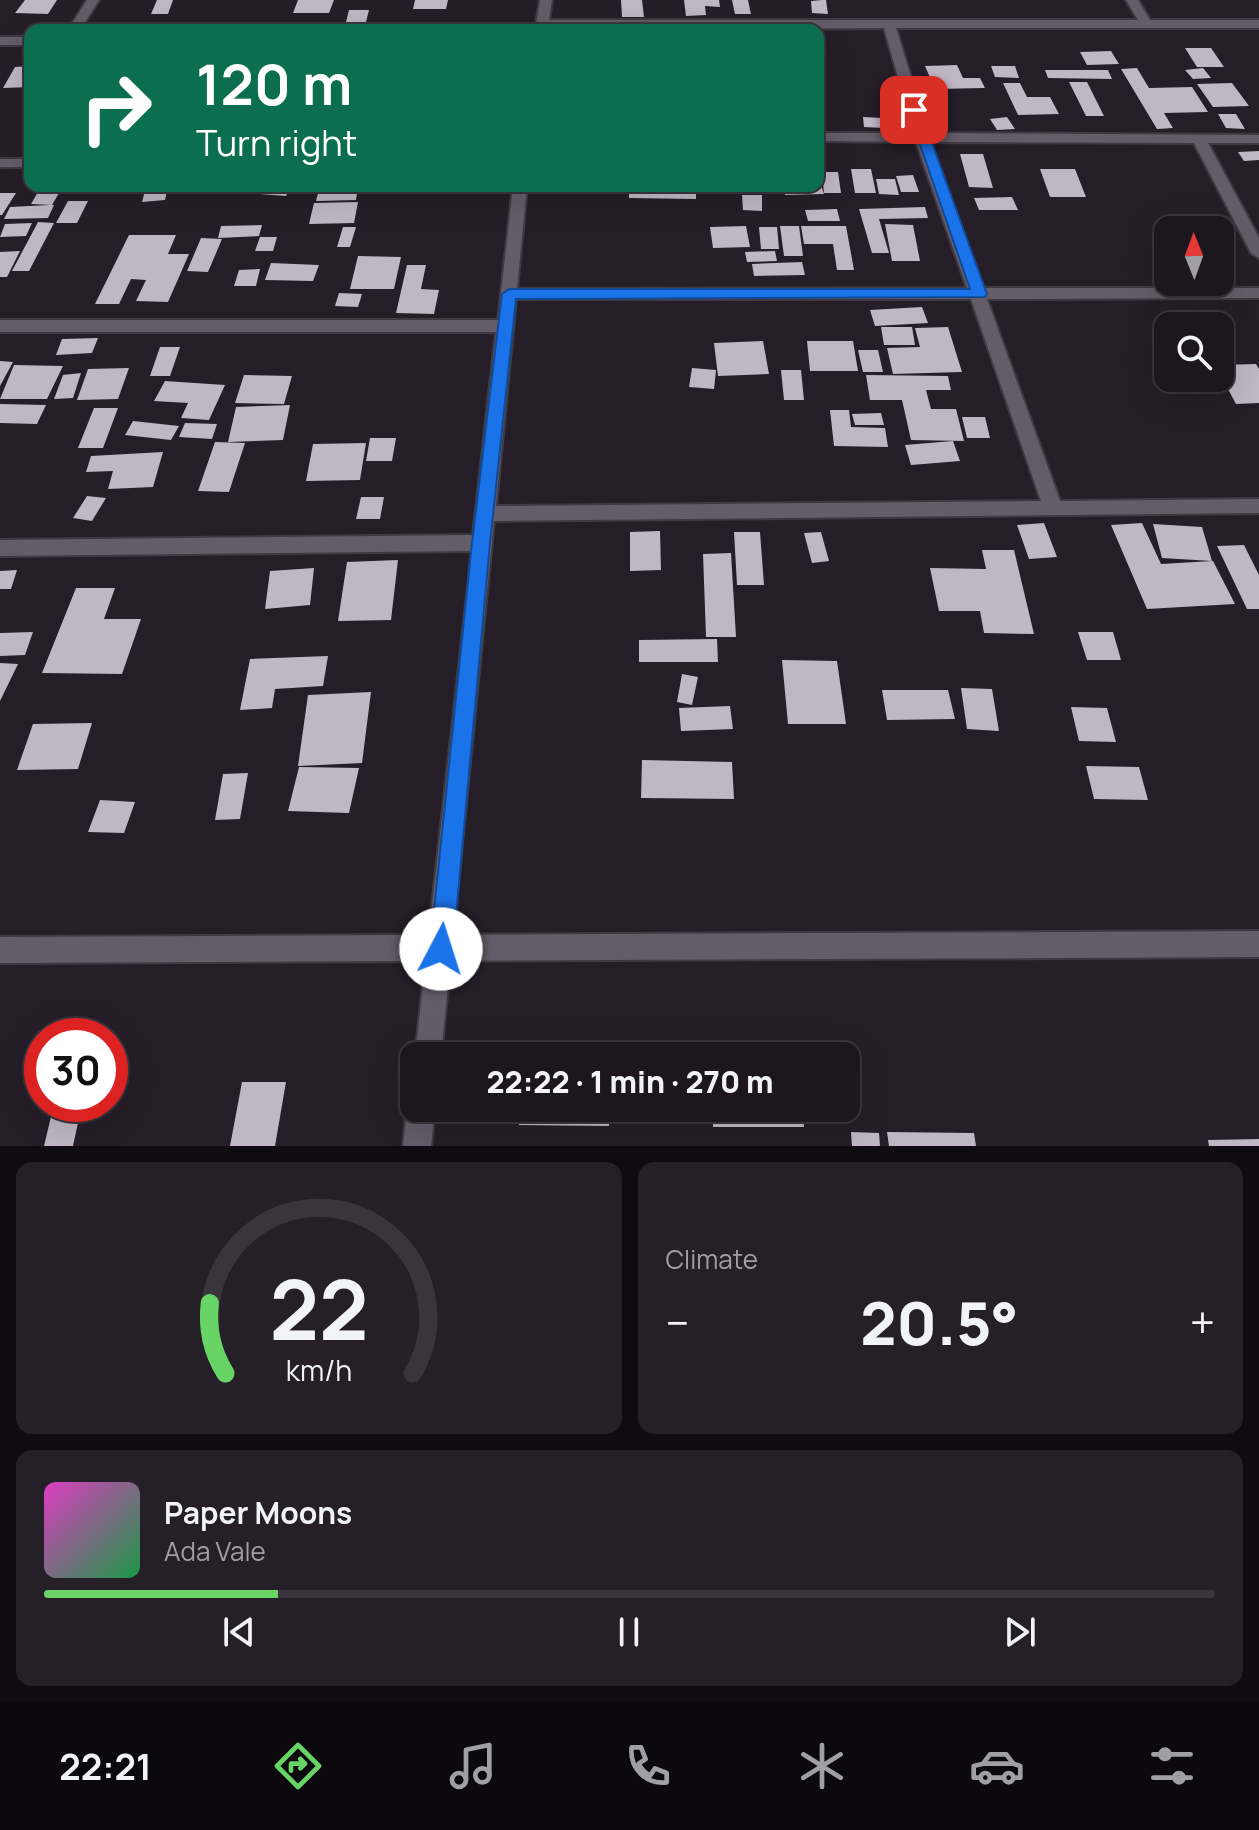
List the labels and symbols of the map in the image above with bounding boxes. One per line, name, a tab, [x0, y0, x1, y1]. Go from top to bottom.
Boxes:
pin	[880, 76, 948, 144]
north arrow	[1154, 216, 1234, 296]
position arrow	[399, 907, 483, 991]
speed limit sign: 30	[24, 1018, 128, 1122]

